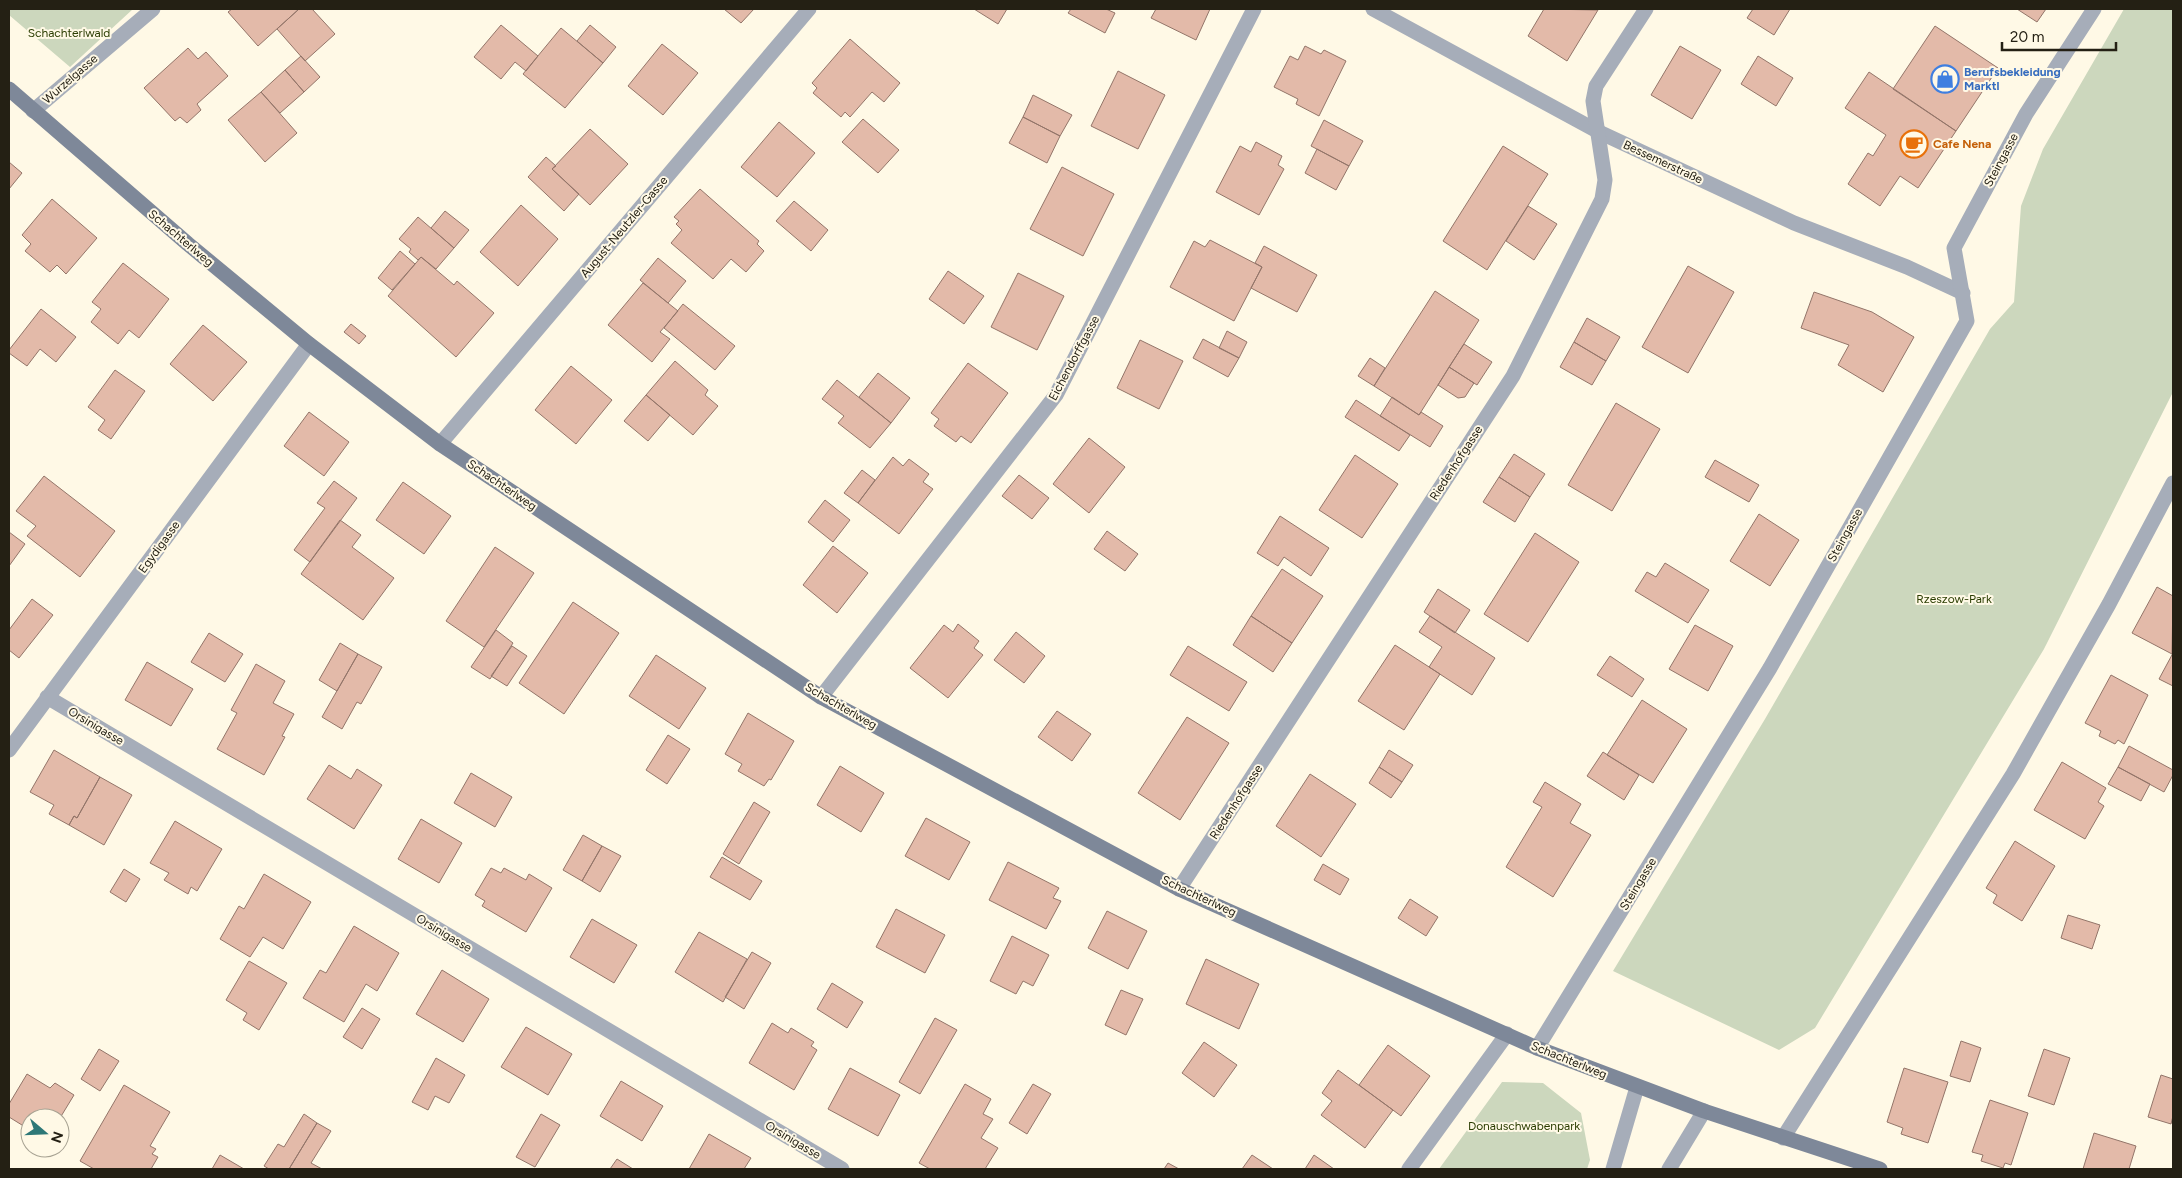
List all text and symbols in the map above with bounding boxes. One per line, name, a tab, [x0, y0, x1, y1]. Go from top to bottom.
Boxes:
scale bar	[2002, 20, 2116, 52]
park label: Schachterlwald	[28, 26, 110, 40]
text: 20 m	[2010, 28, 2044, 46]
street label: Wurzelgasse	[40, 51, 101, 107]
shop icon: Berufsbekleidung Marktl	[1930, 64, 1960, 94]
place label: Berufsbekleidung Marktl	[1964, 65, 2061, 93]
cafe icon: Cafe Nena	[1899, 129, 1929, 159]
street label: Steingasse	[1981, 130, 2021, 189]
street label: Bessemerstraße	[1621, 137, 1705, 187]
place label: Cafe Nena	[1933, 137, 1991, 151]
street label: August-Neutzler-Gasse	[578, 173, 671, 280]
street label: Schachterlweg	[146, 207, 216, 269]
street label: Eichendorffgasse	[1046, 313, 1102, 403]
street label: Riedenhofgasse	[1427, 423, 1486, 503]
street label: Schachterlweg	[465, 457, 539, 513]
street label: Steingasse	[1825, 506, 1866, 564]
street label: Egydigasse	[135, 518, 183, 576]
park label: Rzeszow-Park	[1916, 592, 1992, 606]
street label: Schachterlweg	[803, 680, 879, 732]
street label: Orsinigasse	[66, 704, 127, 748]
street label: Riedenhofgasse	[1207, 762, 1266, 842]
street label: Steingasse	[1617, 855, 1659, 913]
street label: Schachterlweg	[1160, 873, 1238, 919]
street label: Orsinigasse	[414, 911, 475, 955]
street label: Schachterlweg	[1529, 1038, 1609, 1082]
north arrow	[20, 1108, 70, 1158]
street label: Orsinigasse	[763, 1118, 824, 1162]
park label: Donauschwabenpark	[1468, 1119, 1580, 1133]
text: N	[47, 1129, 67, 1145]

